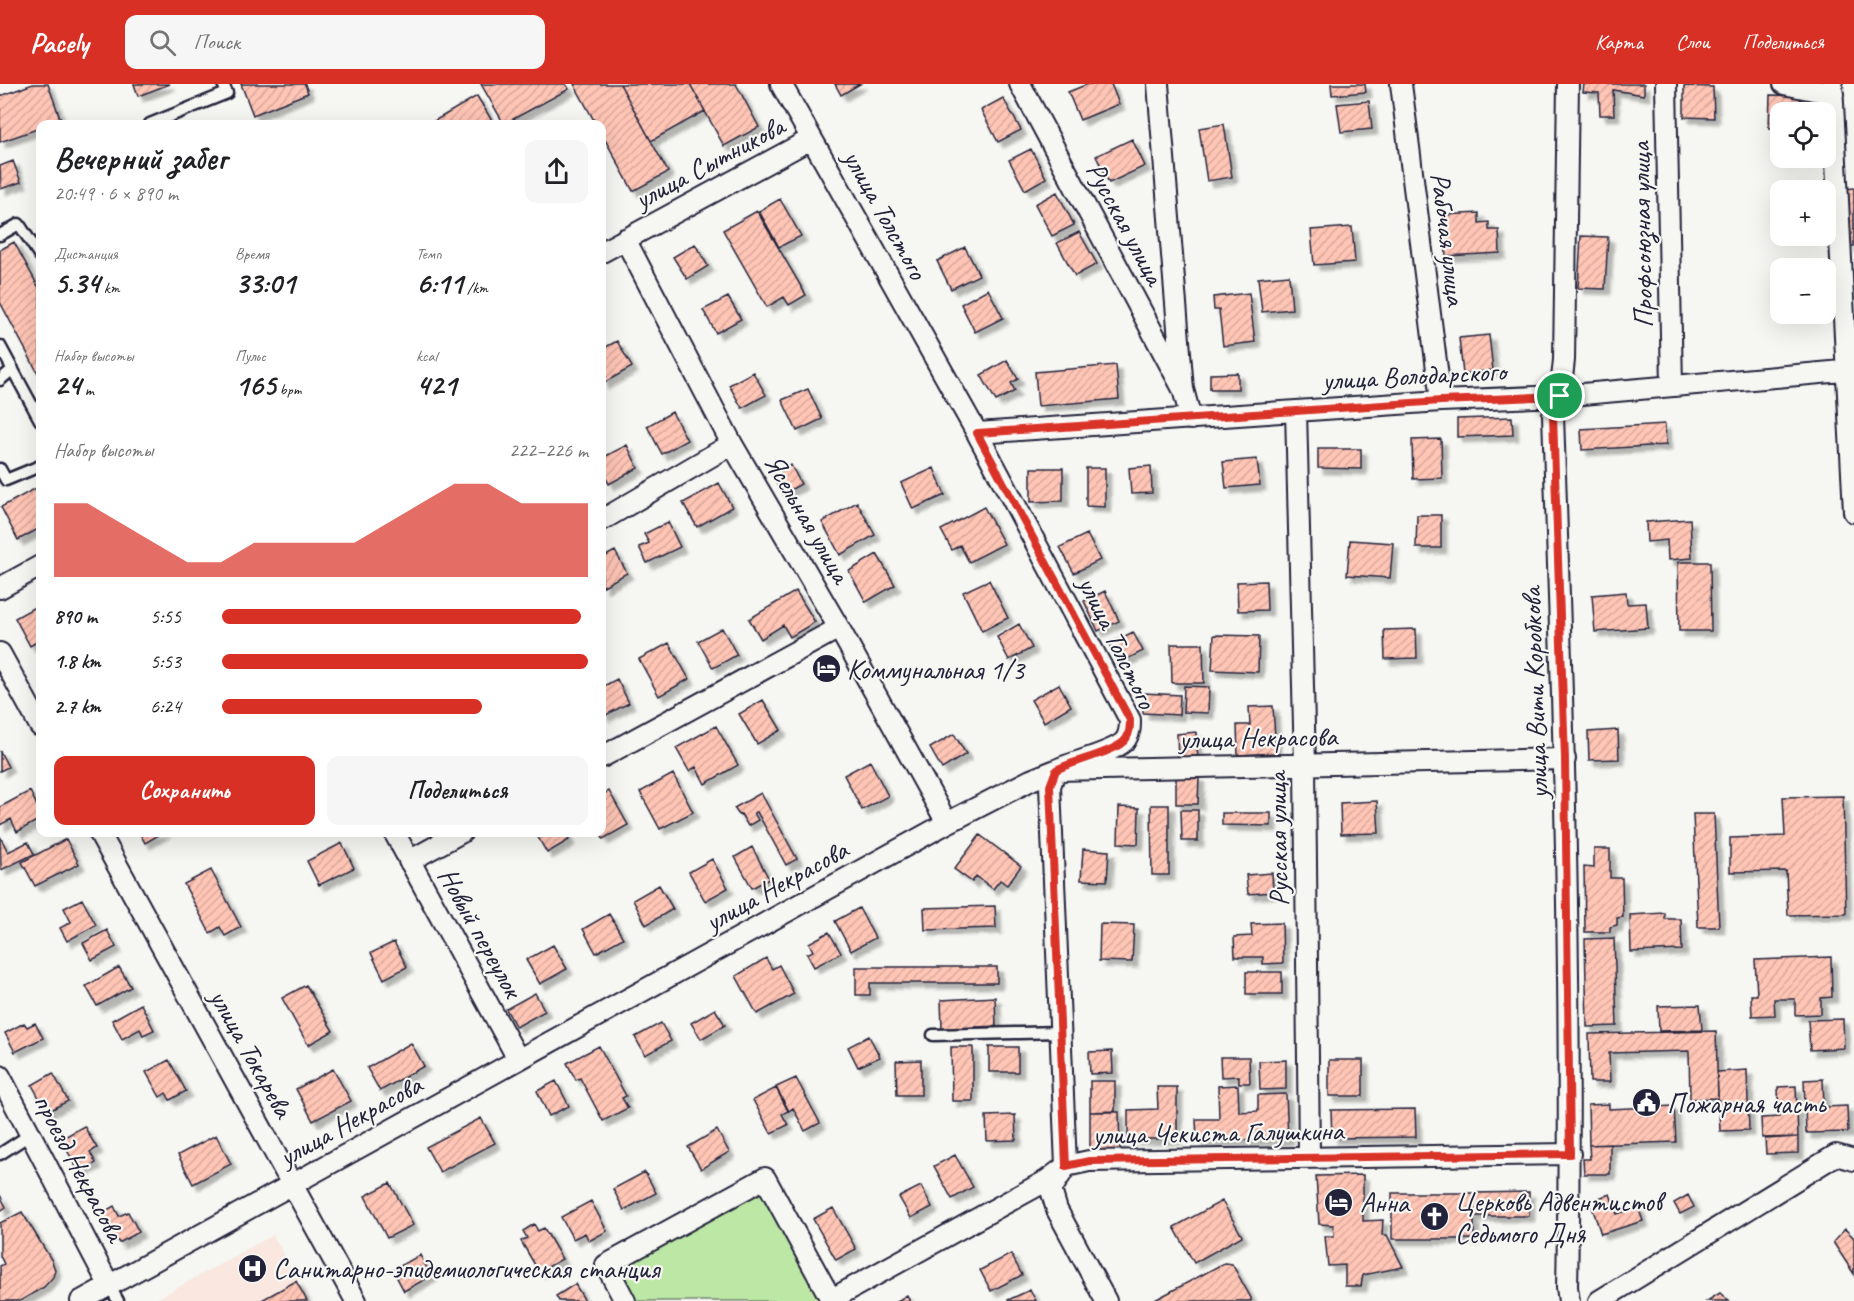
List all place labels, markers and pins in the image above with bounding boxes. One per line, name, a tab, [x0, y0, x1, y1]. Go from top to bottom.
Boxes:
pin	[1534, 370, 1585, 421]
place label: Коммунальная 1/3	[847, 652, 1027, 687]
hotel icon: Коммунальная 1/3	[810, 653, 842, 685]
place label: Пожарная часть	[1667, 1086, 1828, 1121]
public building icon: Пожарная часть	[1630, 1087, 1662, 1119]
place label: Церковь Адвентистов Седьмого Дня	[1455, 1184, 1667, 1251]
place label: Анна	[1360, 1185, 1411, 1220]
hotel icon: Анна	[1323, 1186, 1355, 1218]
church icon: Церковь Адвентистов Седьмого Дня	[1418, 1201, 1450, 1233]
place label: Санитарно-эпидемиологическая станция	[273, 1251, 662, 1286]
hospital icon: Санитарно-эпидемиологическая станция	[236, 1252, 268, 1284]

